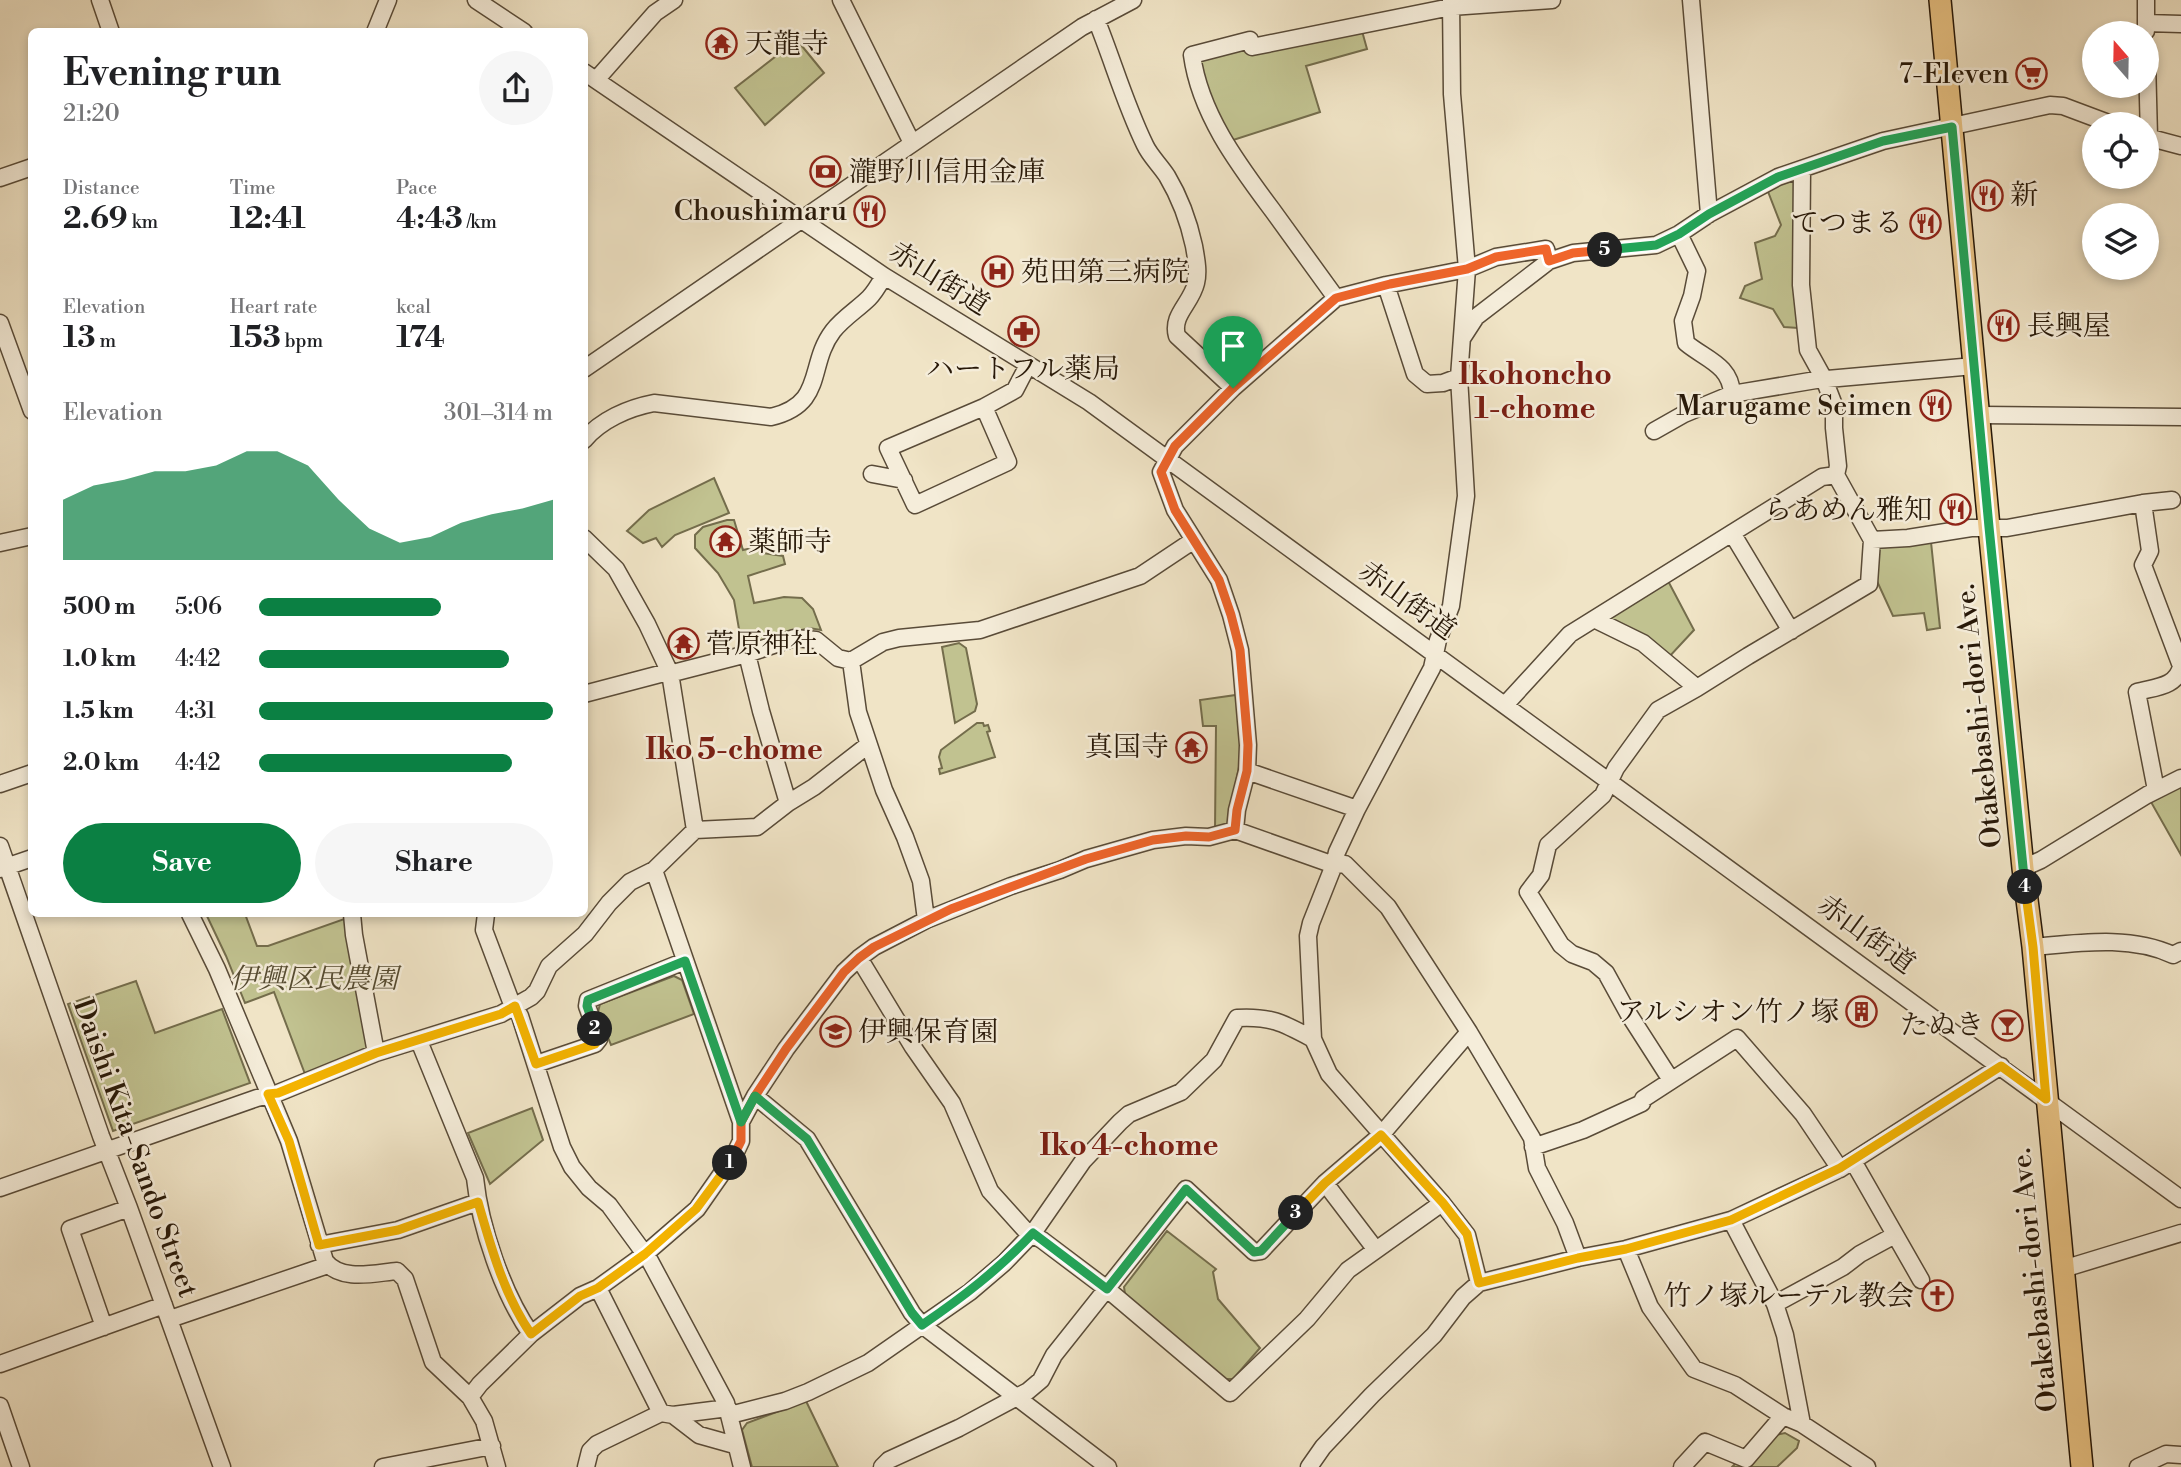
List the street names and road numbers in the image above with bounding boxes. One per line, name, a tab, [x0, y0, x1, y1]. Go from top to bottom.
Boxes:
street label: 赤山街道	[882, 234, 996, 324]
street label: 赤山街道	[1351, 554, 1463, 648]
street label: Otakebashi-dori Ave.	[1948, 582, 2010, 850]
street label: 赤山街道	[1810, 888, 1922, 982]
street label: Daishi Kita-Sando Street	[65, 994, 205, 1302]
street label: Otakebashi-dori Ave.	[2004, 1146, 2066, 1414]

